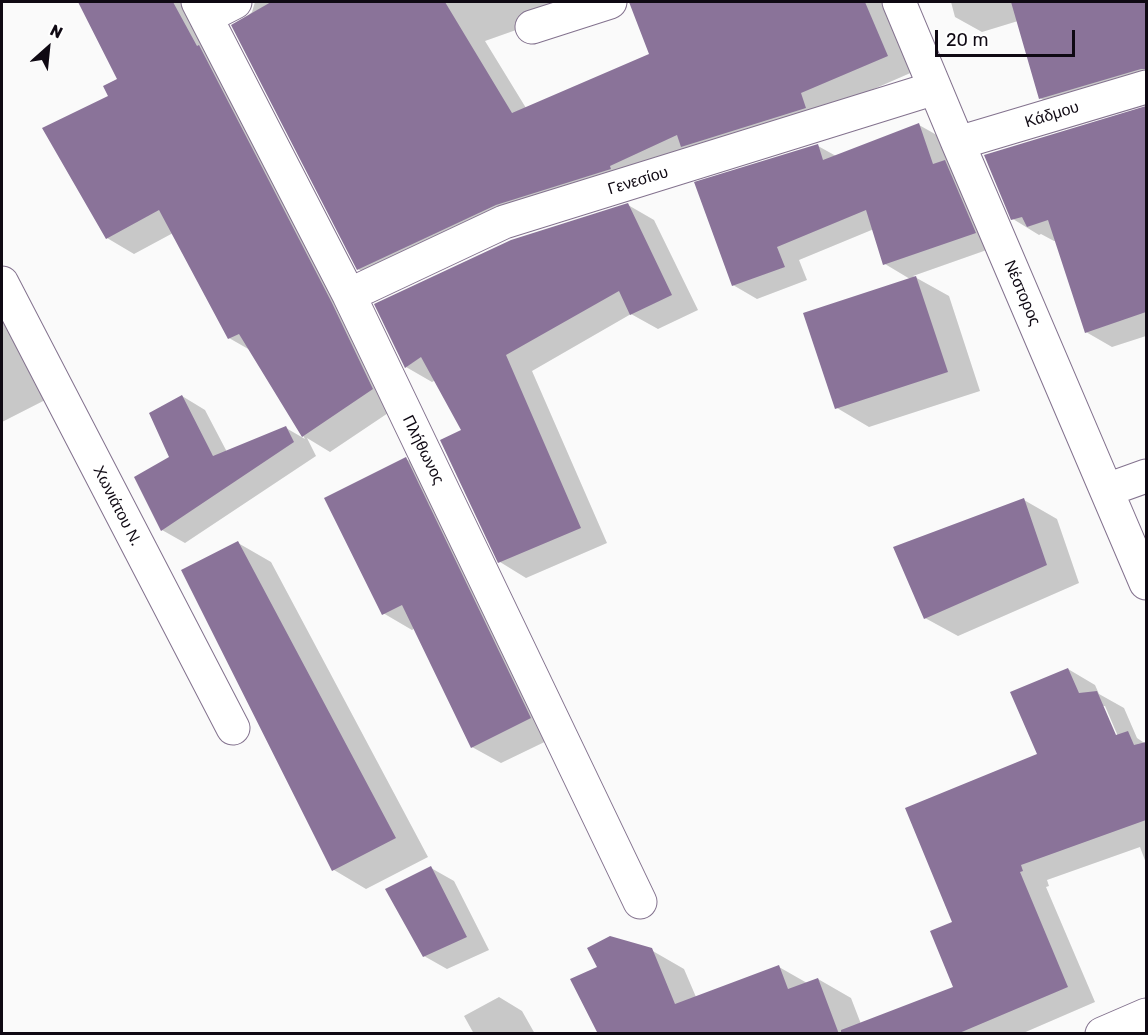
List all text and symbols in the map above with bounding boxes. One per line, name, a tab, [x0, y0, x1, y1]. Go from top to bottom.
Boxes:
north arrow	[18, 18, 78, 78]
scale bar	[938, 18, 1078, 56]
text: N	[47, 20, 66, 43]
text: 20 m	[946, 29, 988, 51]
street label: Κάδμου	[1023, 98, 1081, 132]
street label: Γενεσίου	[605, 163, 671, 199]
street label: Νέστορος	[1000, 257, 1044, 329]
street label: Πλήθωνος	[398, 412, 448, 488]
street label: Χωνιάτου Ν.	[89, 463, 145, 549]

